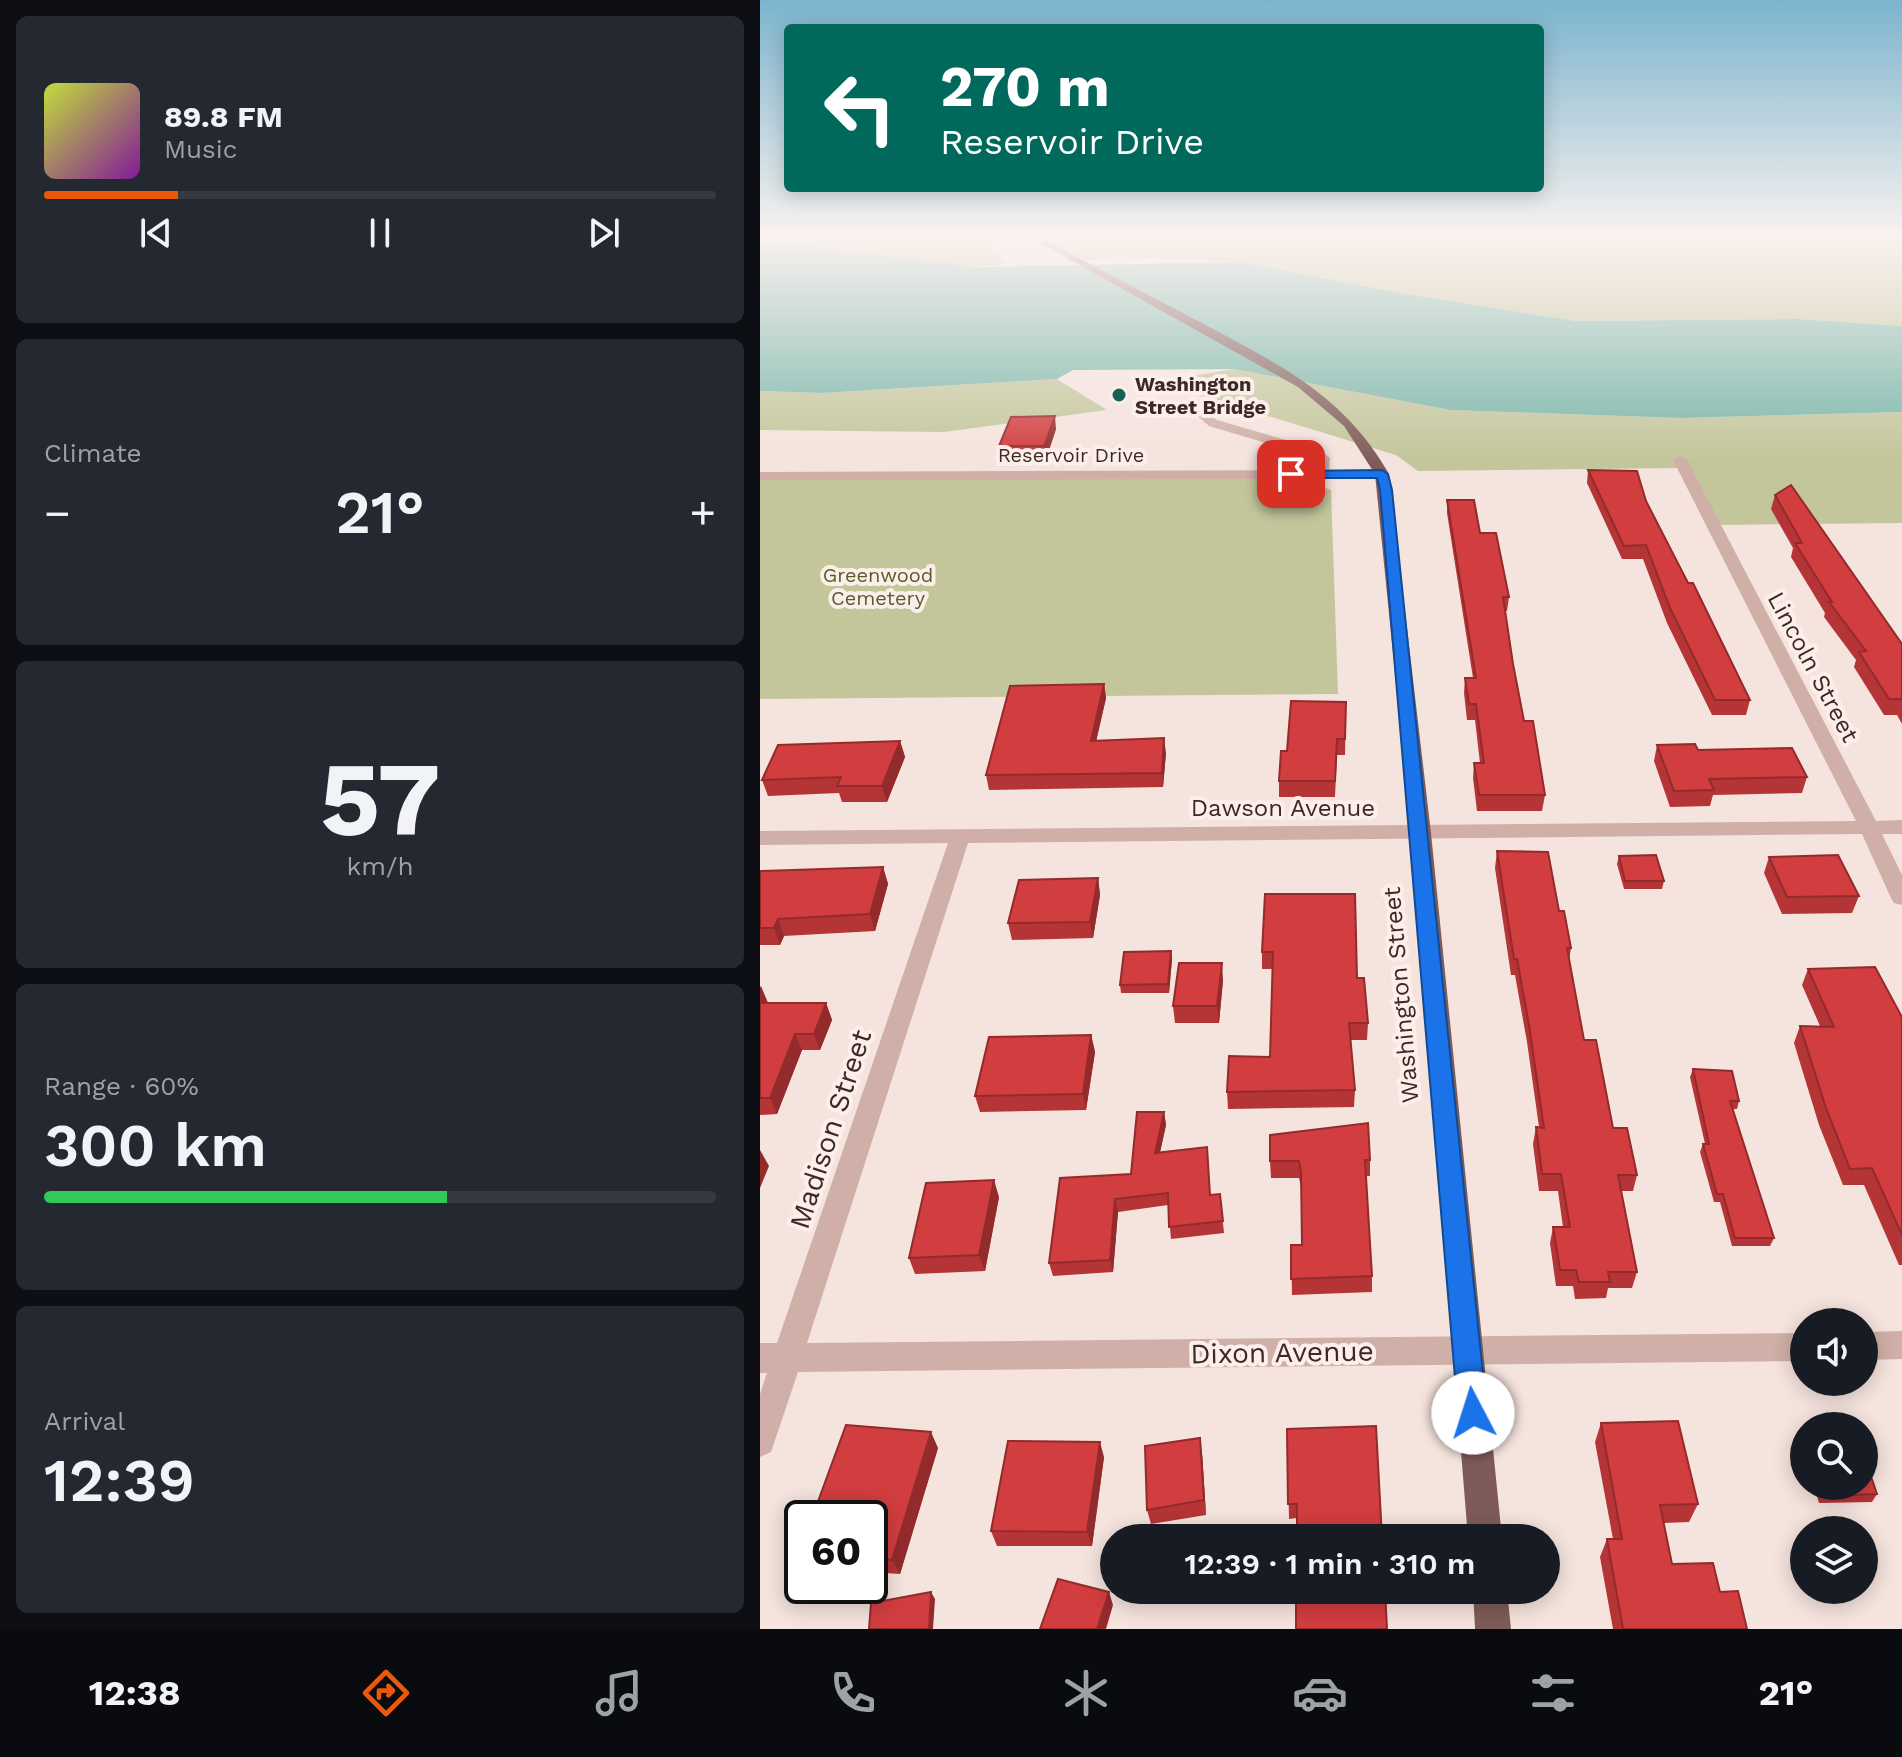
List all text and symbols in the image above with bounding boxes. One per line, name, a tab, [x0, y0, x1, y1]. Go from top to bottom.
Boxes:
text: 270 m	[940, 54, 1110, 120]
icon: left	[808, 56, 912, 160]
text: 89.8 FM	[164, 99, 283, 134]
text: Reservoir Drive	[940, 121, 1204, 163]
text: Music	[164, 134, 237, 164]
icon: previous	[134, 211, 178, 255]
icon: pause	[358, 211, 402, 255]
icon: next	[582, 211, 626, 255]
place label: Washington Street Bridge	[1135, 372, 1266, 419]
marker: Washington Street Bridge	[1110, 386, 1128, 404]
text: Climate	[44, 438, 142, 468]
pin	[1257, 440, 1325, 508]
street label: Reservoir Drive	[998, 443, 1144, 467]
icon: arrive	[1269, 452, 1313, 496]
text: 21°	[335, 477, 425, 548]
text: −	[44, 487, 71, 539]
text: +	[689, 487, 716, 539]
park label: Greenwood Cemetery	[823, 563, 933, 610]
street label: Lincoln Street	[1762, 587, 1864, 747]
text: 57	[320, 738, 440, 860]
street label: Dawson Avenue	[1191, 794, 1375, 822]
text: km/h	[347, 851, 413, 881]
street label: Washington Street	[1378, 886, 1424, 1104]
street label: Madison Street	[783, 1025, 878, 1233]
text: Range · 60%	[44, 1071, 199, 1101]
text: 300 km	[44, 1110, 267, 1181]
map controls	[1790, 1308, 1878, 1604]
button: sound	[1790, 1308, 1878, 1396]
street label: Dixon Avenue	[1190, 1334, 1374, 1371]
position arrow	[1431, 1371, 1515, 1455]
text: Arrival	[44, 1406, 125, 1436]
button: search	[1790, 1412, 1878, 1500]
text: 12:39	[44, 1445, 195, 1516]
speed limit sign: 60	[784, 1500, 888, 1604]
button: layers	[1790, 1516, 1878, 1604]
text: 12:39 · 1 min · 310 m	[1185, 1546, 1475, 1581]
icon: directions	[358, 1665, 414, 1721]
icon: music	[591, 1665, 647, 1721]
icon: phone	[825, 1665, 881, 1721]
icon: climate	[1058, 1665, 1114, 1721]
icon: car	[1292, 1665, 1348, 1721]
icon: filters	[1525, 1665, 1581, 1721]
text: 12:38	[89, 1672, 180, 1714]
text: 21°	[1758, 1672, 1813, 1714]

